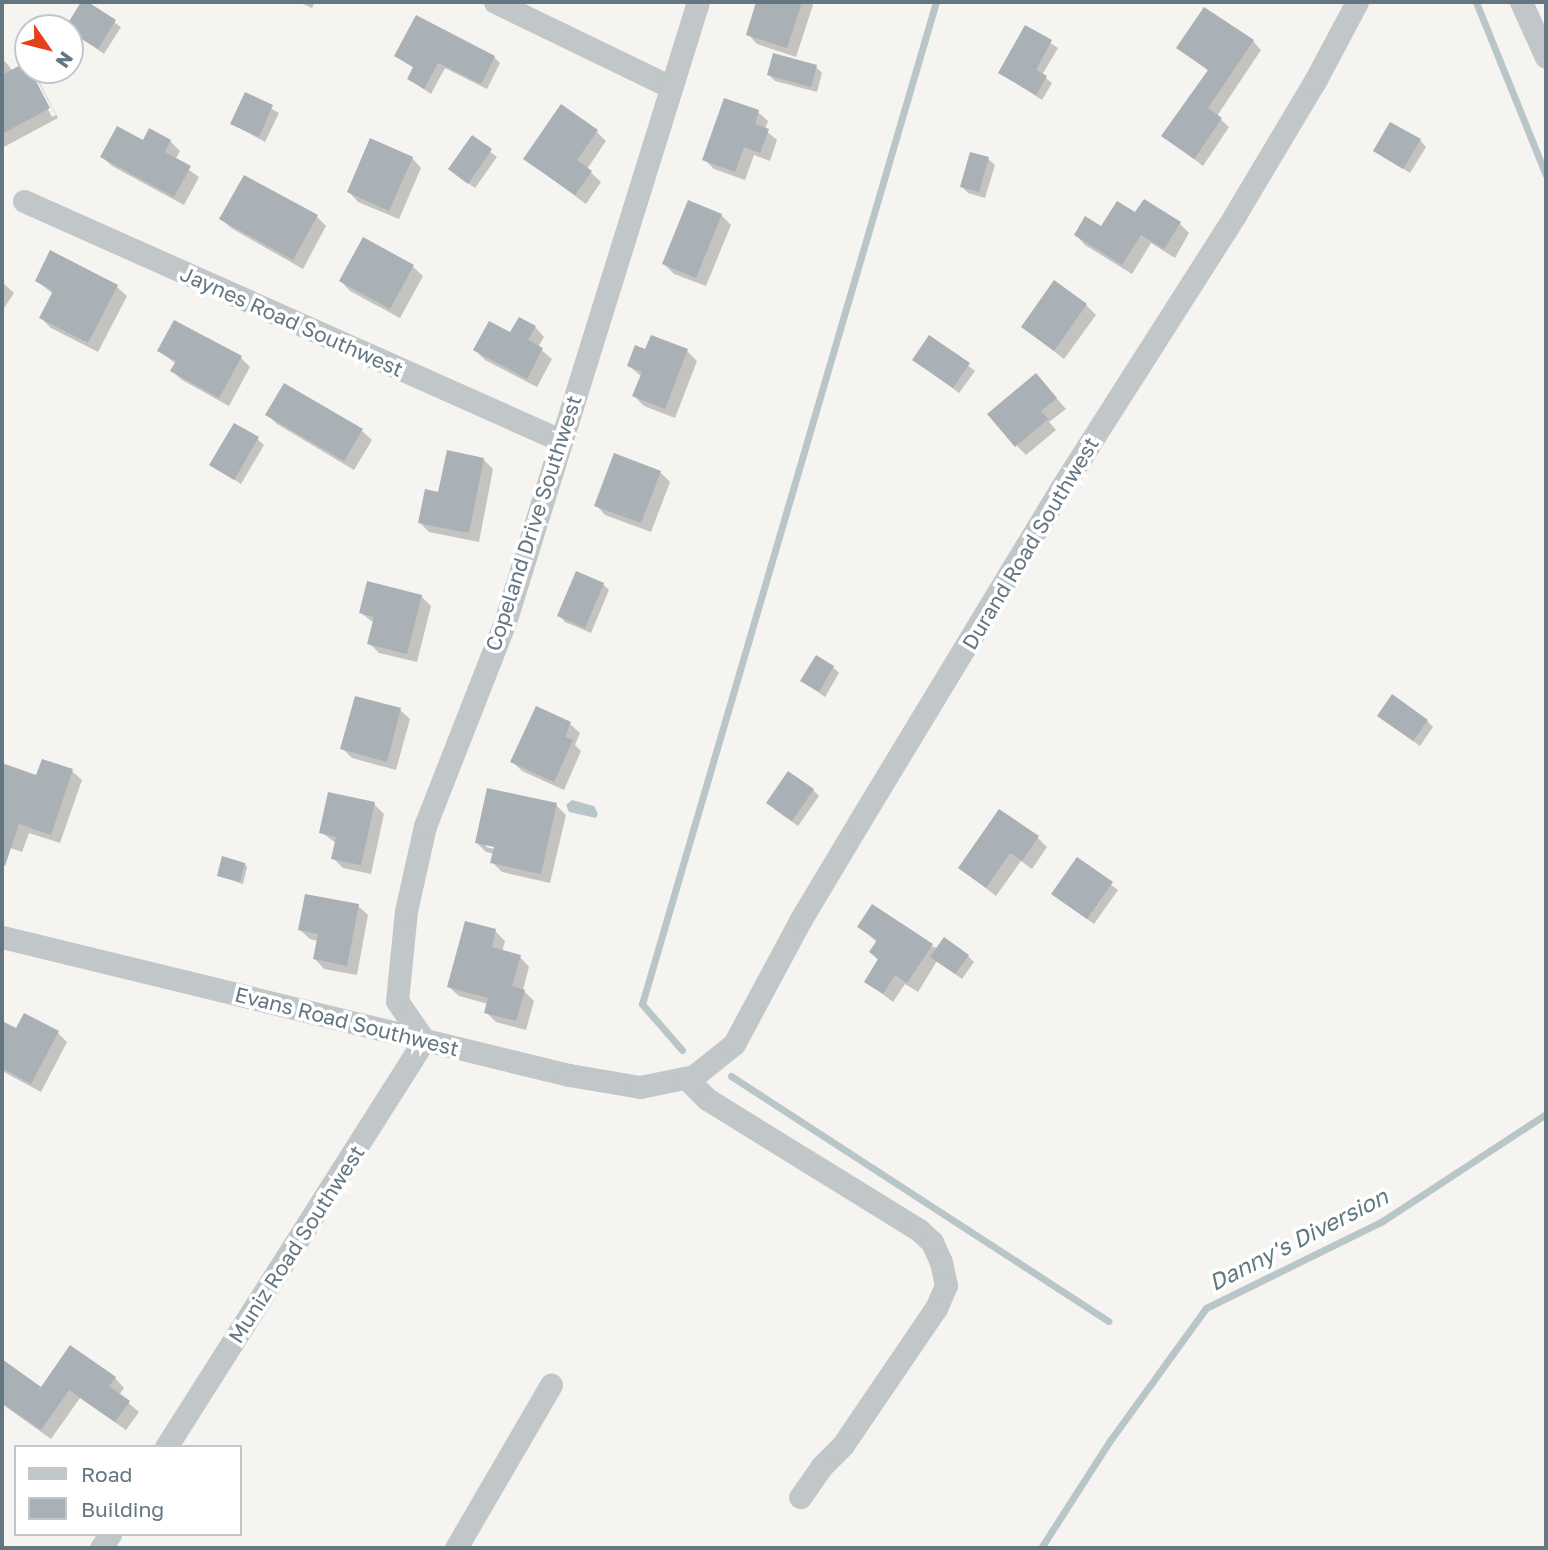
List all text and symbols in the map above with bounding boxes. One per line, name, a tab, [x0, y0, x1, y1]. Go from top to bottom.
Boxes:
north arrow	[14, 14, 84, 84]
text: N	[51, 48, 79, 73]
street label: Jaynes Road Southwest	[177, 260, 407, 382]
street label: Copeland Drive Southwest	[480, 392, 586, 654]
street label: Durand Road Southwest	[957, 432, 1103, 654]
street label: Evans Road Southwest	[232, 981, 462, 1061]
street label: Muniz Road Southwest	[223, 1141, 369, 1347]
water label: Danny's Diversion	[1204, 1182, 1392, 1296]
legend	[14, 1445, 242, 1536]
text: Road	[81, 1461, 132, 1487]
text: Building	[81, 1496, 164, 1522]

